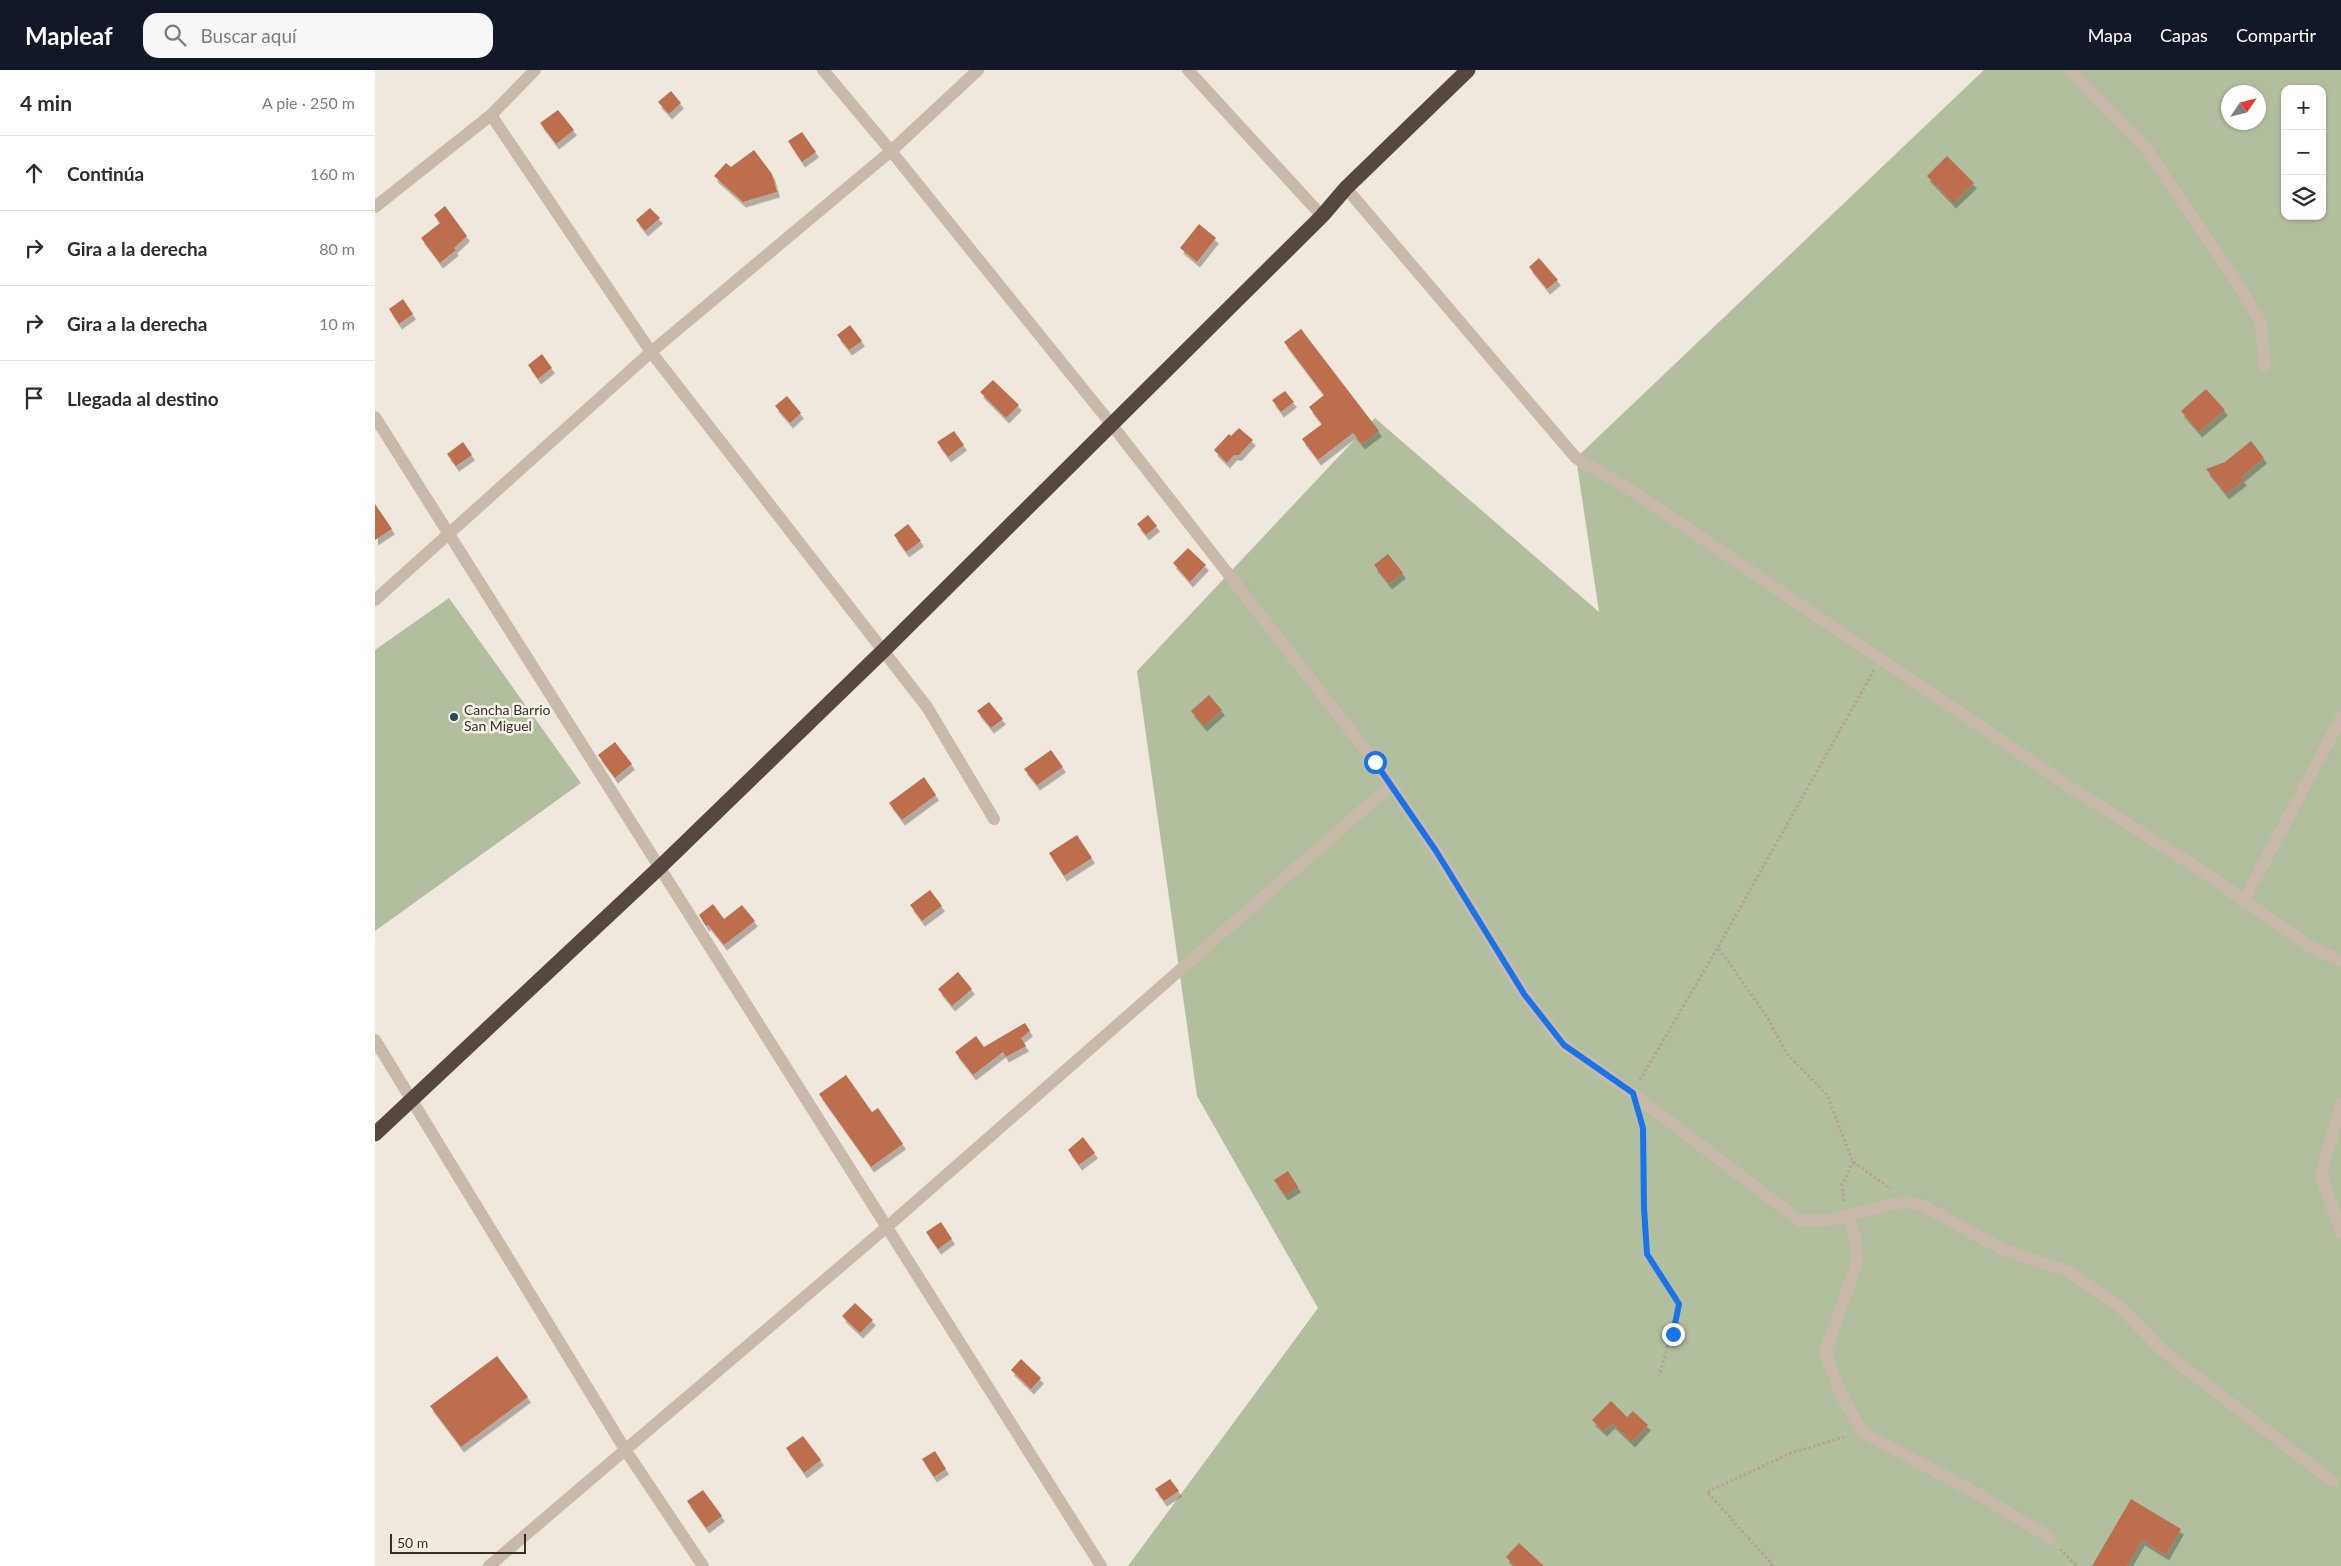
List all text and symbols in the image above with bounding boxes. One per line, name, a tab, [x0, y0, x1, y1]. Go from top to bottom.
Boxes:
search box	[143, 13, 493, 58]
text: Mapleaf	[25, 21, 113, 50]
icon: search	[161, 21, 189, 49]
text: Buscar aquí	[201, 24, 297, 47]
text: Mapa	[2088, 24, 2132, 46]
text: Capas	[2160, 24, 2208, 46]
text: Compartir	[2236, 24, 2316, 46]
north arrow	[2221, 85, 2266, 130]
map controls	[2281, 85, 2326, 220]
button: +	[2281, 85, 2326, 130]
text: 4 min	[20, 90, 72, 115]
text: A pie · 250 m	[262, 93, 355, 112]
button: −	[2281, 130, 2326, 175]
icon: ahead	[20, 159, 48, 187]
text: Continúa	[67, 162, 144, 185]
text: 160 m	[310, 164, 355, 183]
button: layers	[2281, 175, 2326, 220]
icon: right	[20, 234, 48, 262]
text: Gira a la derecha	[67, 237, 207, 260]
text: 80 m	[319, 239, 355, 258]
icon: right	[20, 309, 48, 337]
text: Gira a la derecha	[67, 312, 207, 335]
text: 10 m	[319, 314, 355, 333]
icon: arrive	[20, 384, 48, 412]
text: Llegada al destino	[67, 387, 219, 410]
place label: Cancha Barrio San Miguel	[464, 701, 551, 734]
marker: Cancha Barrio San Miguel	[448, 711, 460, 723]
route start	[1364, 751, 1387, 774]
route end	[1662, 1323, 1685, 1346]
scale bar	[390, 1531, 526, 1554]
text: 50 m	[397, 1534, 428, 1551]

